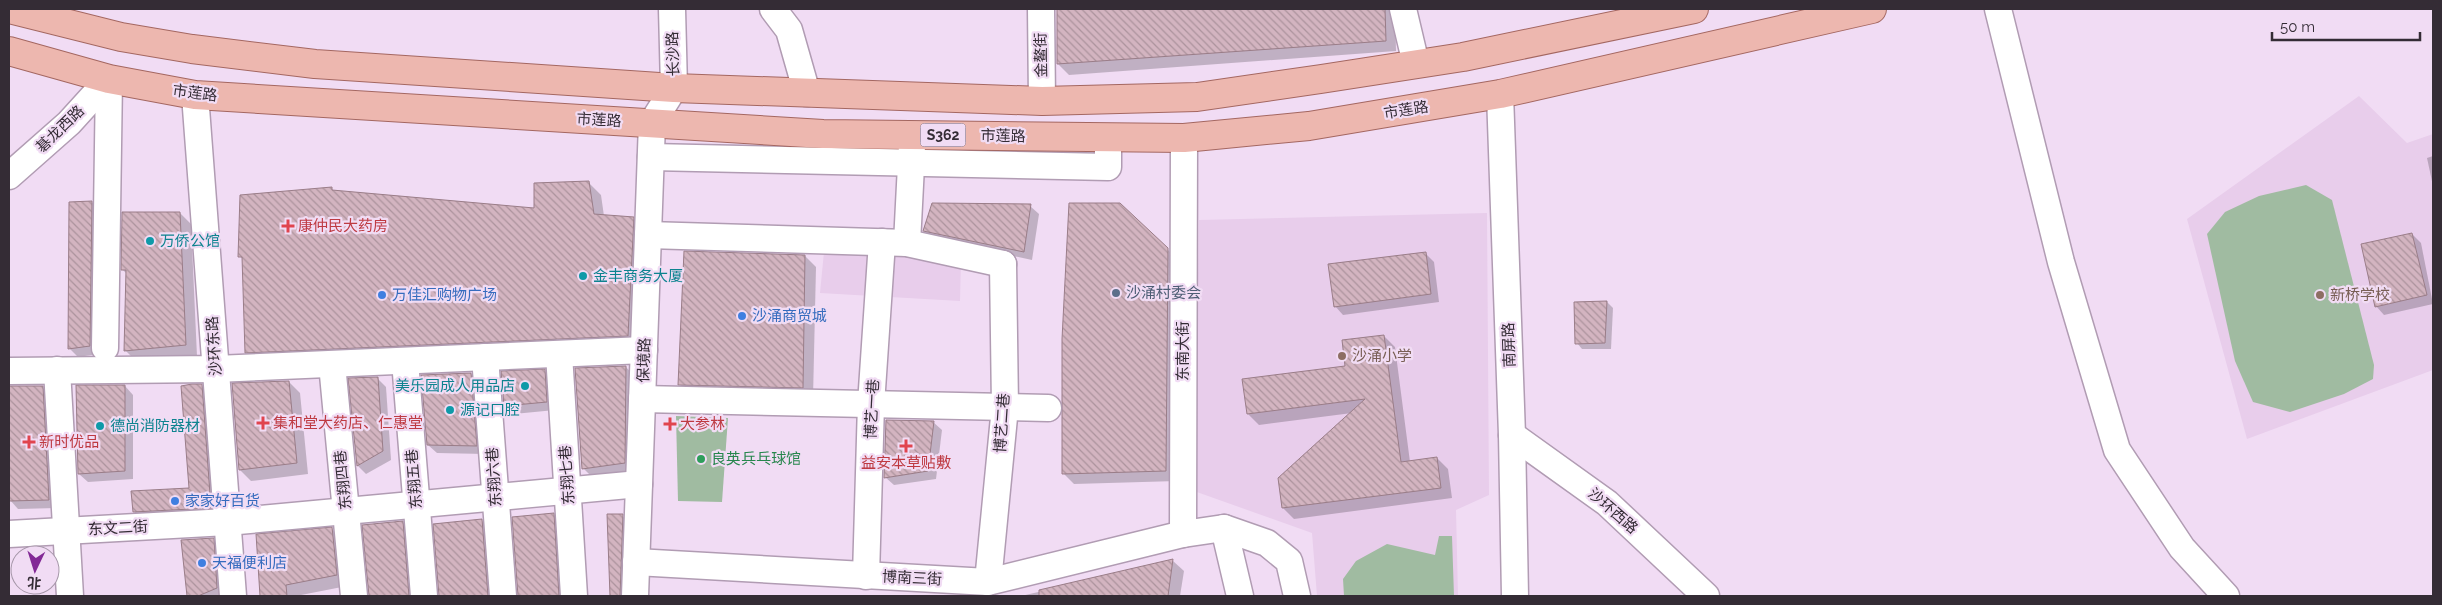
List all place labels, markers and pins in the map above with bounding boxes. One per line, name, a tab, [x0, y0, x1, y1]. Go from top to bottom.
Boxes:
place label: 康仲民大药房	[298, 217, 388, 235]
marker: 康仲民大药房	[282, 220, 294, 232]
place label: 万侨公馆	[160, 232, 220, 250]
marker: 万侨公馆	[144, 235, 156, 247]
place label: 金丰商务大厦	[593, 267, 683, 285]
marker: 金丰商务大厦	[577, 270, 589, 282]
place label: 沙涌村委会	[1126, 284, 1201, 302]
place label: 万佳汇购物广场	[392, 286, 497, 304]
place label: 新桥学校	[2330, 286, 2390, 304]
marker: 沙涌村委会	[1110, 287, 1122, 299]
marker: 万佳汇购物广场	[376, 289, 388, 301]
marker: 新桥学校	[2314, 289, 2326, 301]
place label: 沙涌商贸城	[752, 307, 827, 325]
marker: 沙涌商贸城	[736, 310, 748, 322]
place label: 沙涌小学	[1352, 347, 1412, 365]
marker: 沙涌小学	[1336, 350, 1348, 362]
place label: 美乐园成人用品店	[395, 377, 515, 395]
marker: 美乐园成人用品店	[519, 380, 531, 392]
place label: 源记口腔	[460, 401, 520, 419]
marker: 源记口腔	[444, 404, 456, 416]
place label: 集和堂大药店、仁惠堂	[273, 414, 423, 432]
place label: 大参林	[680, 415, 725, 433]
place label: 德尚消防器材	[110, 417, 200, 435]
marker: 集和堂大药店、仁惠堂	[257, 417, 269, 429]
marker: 大参林	[664, 418, 676, 430]
marker: 德尚消防器材	[94, 420, 106, 432]
place label: 新时优品	[39, 433, 99, 451]
marker: 新时优品	[23, 436, 35, 448]
marker: 益安本草贴敷	[900, 440, 912, 452]
place label: 良英兵乓球馆	[711, 450, 801, 468]
marker: 良英兵乓球馆	[695, 453, 707, 465]
place label: 益安本草贴敷	[861, 454, 951, 472]
place label: 家家好百货	[185, 492, 260, 510]
marker: 家家好百货	[169, 495, 181, 507]
place label: 天福便利店	[212, 554, 287, 572]
marker: 天福便利店	[196, 557, 208, 569]

